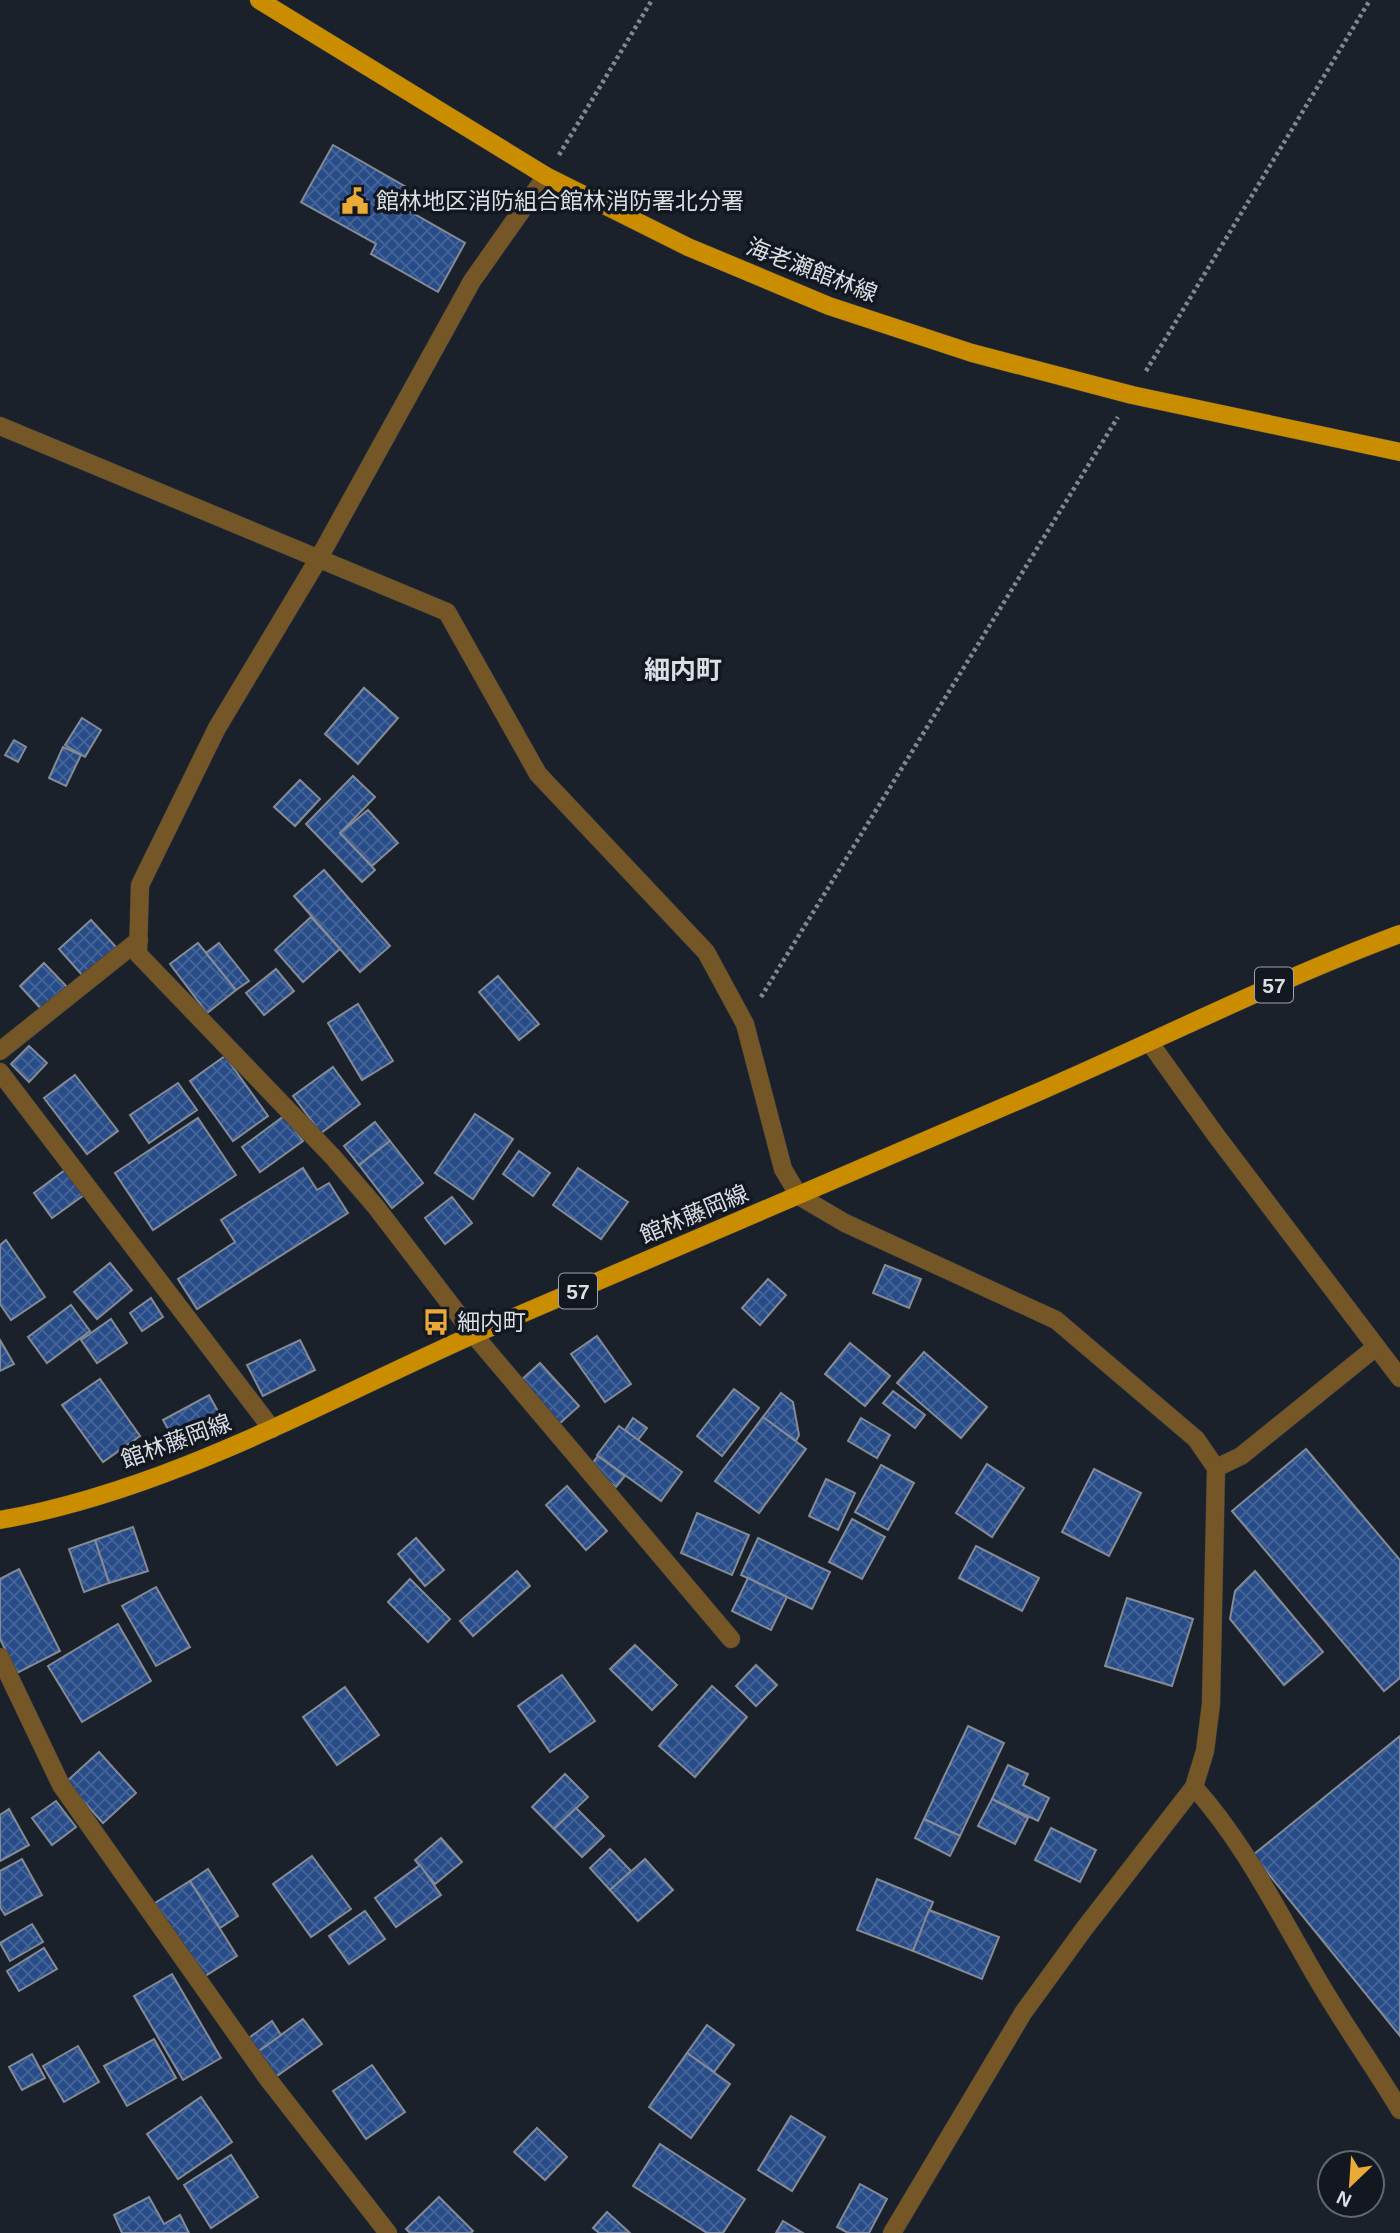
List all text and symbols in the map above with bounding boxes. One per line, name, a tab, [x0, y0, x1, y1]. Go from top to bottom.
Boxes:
public building icon: 館林地区消防組合館林消防署北分署	[340, 186, 370, 216]
place label: 館林地区消防組合館林消防署北分署	[376, 188, 744, 214]
street label: 海老瀬館林線	[743, 233, 881, 307]
district label: 細内町	[644, 655, 722, 685]
road number: 57	[1255, 968, 1293, 1002]
street label: 館林藤岡線	[636, 1180, 752, 1248]
road number: 57	[559, 1274, 597, 1308]
bus stop icon: 細内町	[421, 1307, 451, 1337]
place label: 細内町	[457, 1309, 526, 1335]
street label: 館林藤岡線	[118, 1409, 234, 1473]
north arrow	[1316, 2149, 1386, 2219]
text: N	[1333, 2187, 1355, 2211]

